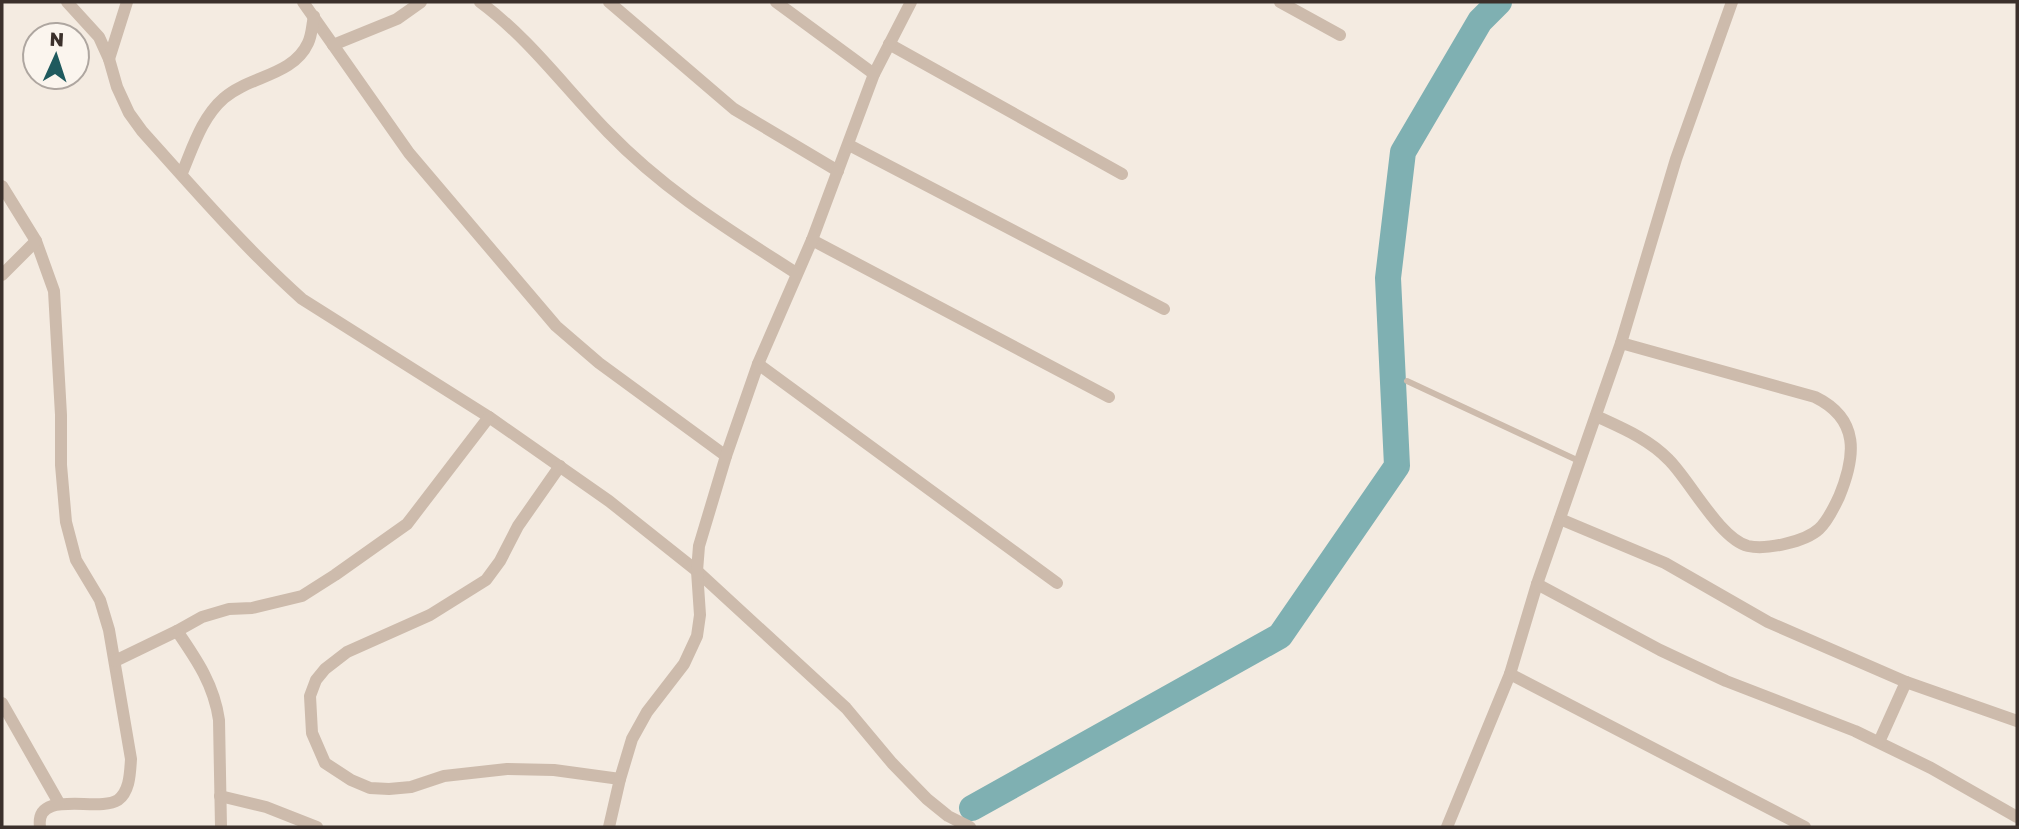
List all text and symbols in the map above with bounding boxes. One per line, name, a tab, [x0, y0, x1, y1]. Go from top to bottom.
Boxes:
north arrow	[21, 21, 91, 91]
text: N	[49, 27, 65, 50]

